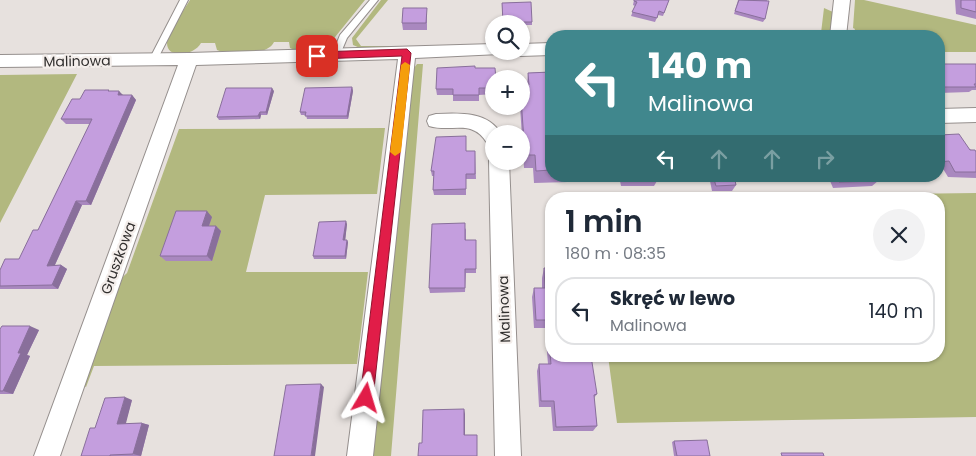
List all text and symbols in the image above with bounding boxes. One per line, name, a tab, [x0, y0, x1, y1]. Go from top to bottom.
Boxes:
map controls	[485, 15, 530, 170]
button: search	[485, 15, 530, 60]
pin	[296, 35, 338, 77]
text: 140 m	[648, 41, 752, 90]
icon: arrive	[303, 42, 331, 70]
street label: Malinowa	[43, 50, 111, 72]
icon: left	[565, 50, 630, 115]
button: +	[485, 70, 530, 115]
text: Malinowa	[648, 88, 754, 119]
button: −	[485, 125, 530, 170]
icon: left	[652, 145, 680, 173]
icon: ahead	[705, 145, 733, 173]
icon: ahead	[758, 145, 786, 173]
icon: right	[811, 145, 839, 173]
text: 1 min	[565, 200, 643, 243]
button: close	[873, 209, 925, 261]
street label: Gruszkowa	[96, 219, 140, 297]
text: 180 m · 08:35	[565, 242, 666, 265]
street label: Malinowa	[493, 275, 515, 343]
text: Skręć w lewo	[610, 285, 735, 312]
icon: left	[567, 297, 595, 325]
text: 140 m	[868, 298, 923, 325]
text: Malinowa	[610, 314, 687, 337]
position arrow	[339, 371, 391, 423]

